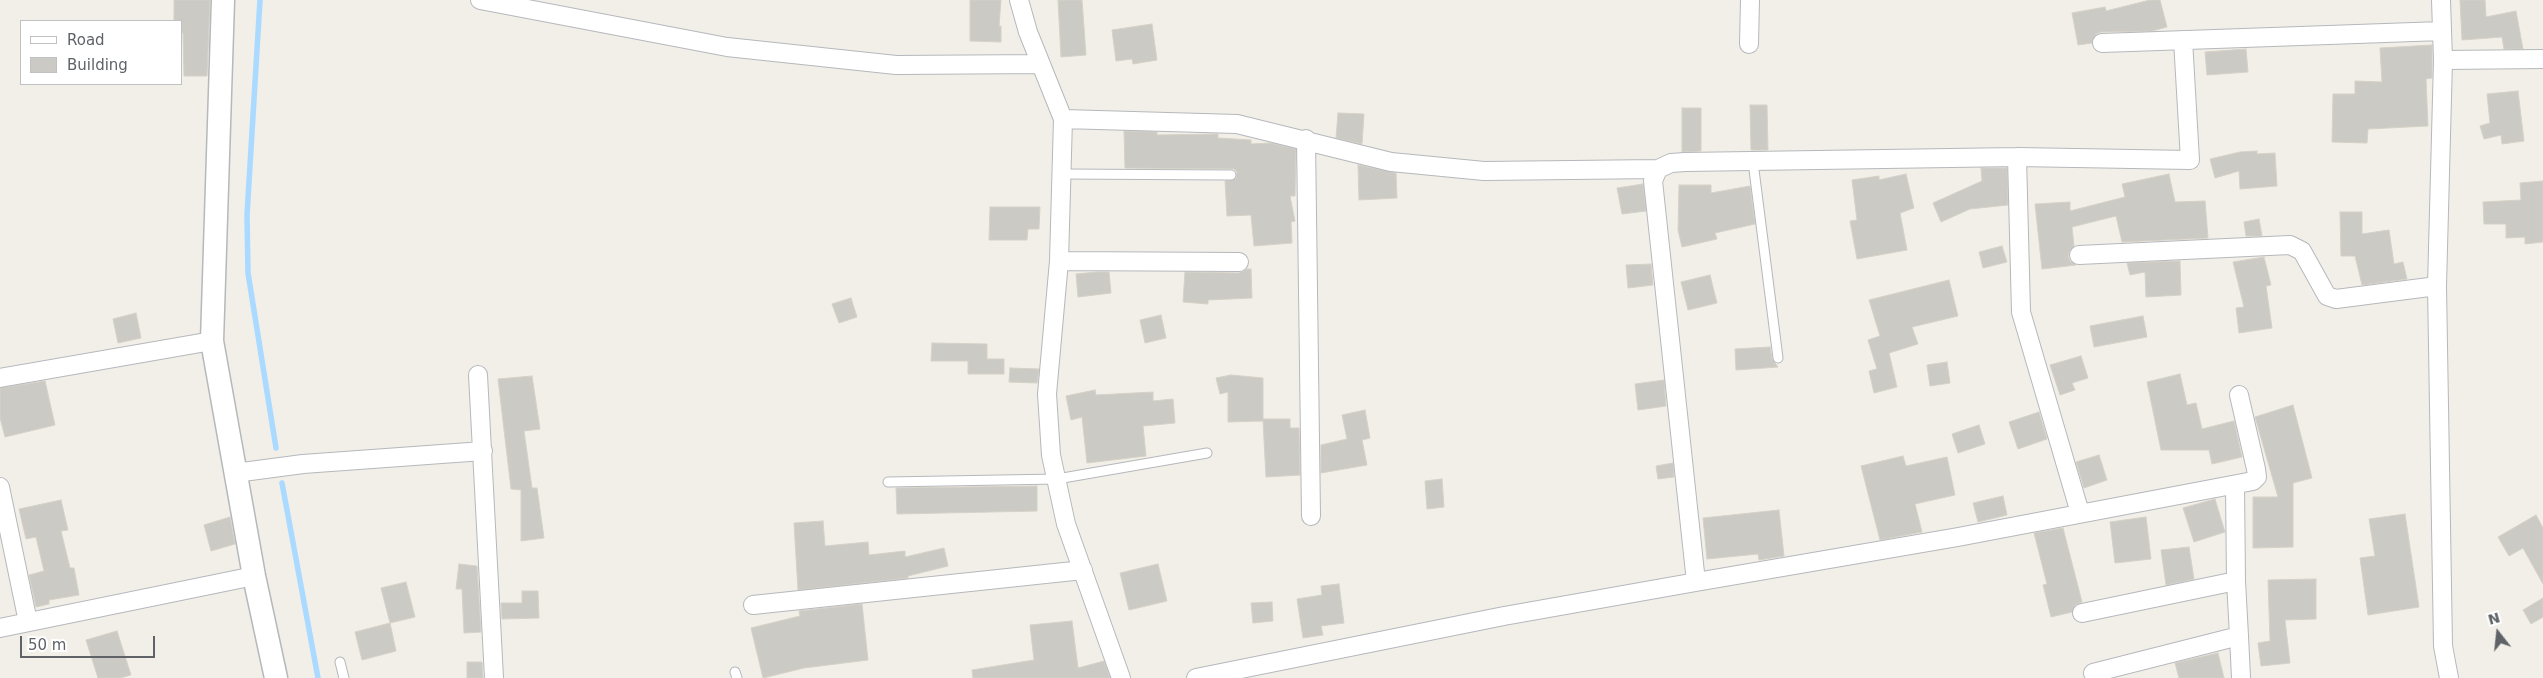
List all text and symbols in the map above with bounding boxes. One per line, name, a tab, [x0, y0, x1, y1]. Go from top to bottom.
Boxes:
legend	[20, 20, 182, 85]
text: Road	[67, 31, 105, 49]
text: Building	[67, 56, 128, 74]
north arrow	[2473, 608, 2523, 658]
text: N	[2486, 609, 2502, 628]
scale bar	[22, 626, 158, 658]
text: 50 m	[28, 636, 66, 654]

